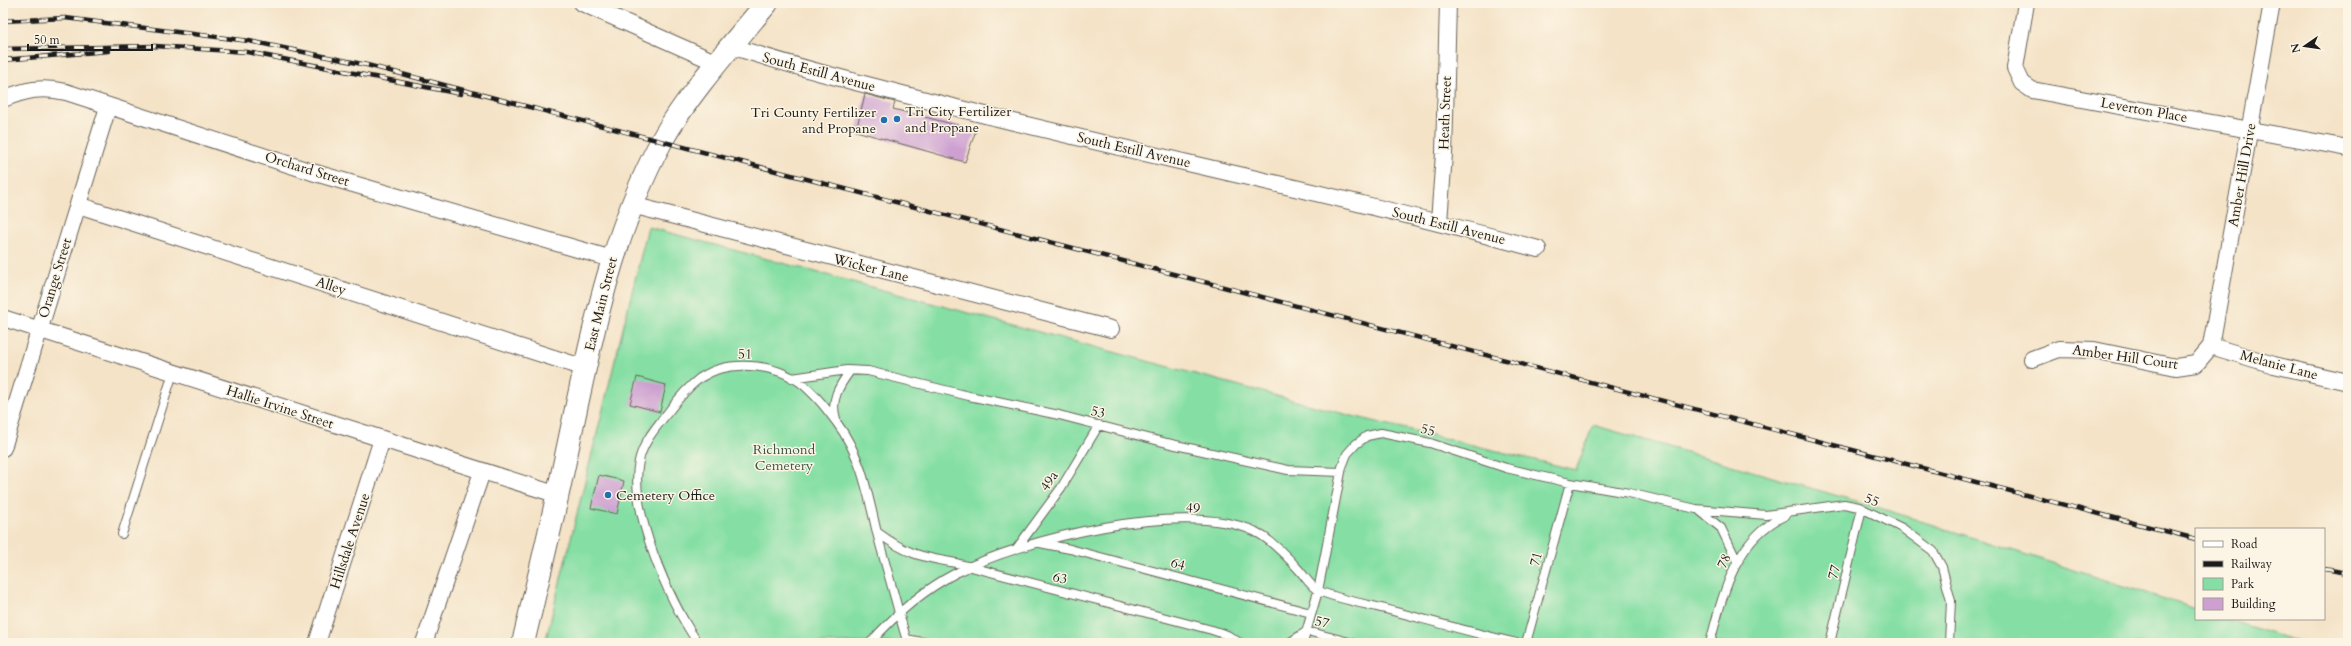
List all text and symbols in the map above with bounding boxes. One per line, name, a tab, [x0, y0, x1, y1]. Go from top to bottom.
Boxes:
scale bar	[28, 26, 152, 52]
north arrow	[2285, 26, 2325, 66]
text: 50 m	[34, 32, 61, 48]
text: N	[2287, 41, 2304, 54]
street label: South Estill Avenue	[760, 48, 878, 96]
street label: Heath Street	[1434, 75, 1456, 150]
street label: Leverton Place	[2099, 93, 2189, 127]
place label: Tri City Fertilizer and Propane	[905, 102, 1012, 137]
place label: Tri County Fertilizer and Propane	[750, 103, 877, 138]
marker: Tri City Fertilizer and Propane	[892, 114, 902, 124]
marker: Tri County Fertilizer and Propane	[879, 115, 889, 125]
street label: Amber Hill Drive	[2224, 122, 2260, 228]
street label: South Estill Avenue	[1075, 128, 1193, 172]
street label: Orchard Street	[262, 147, 352, 191]
street label: South Estill Avenue	[1390, 203, 1508, 249]
street label: Orange Street	[34, 235, 76, 320]
street label: Wicker Lane	[830, 249, 911, 287]
street label: East Main Street	[580, 255, 622, 353]
street label: Alley	[313, 272, 349, 300]
street label: Amber Hill Court	[2071, 340, 2180, 374]
street label: 51	[738, 344, 752, 364]
street label: Melanie Lane	[2238, 345, 2320, 385]
street label: Hallie Irvine Street	[224, 381, 337, 433]
street label: 53	[1089, 401, 1107, 423]
street label: 55	[1418, 419, 1438, 441]
park label: Richmond Cemetery	[753, 440, 816, 475]
street label: 49a	[1035, 467, 1063, 495]
place label: Cemetery Office	[616, 486, 715, 505]
street label: 55	[1862, 488, 1882, 512]
street label: Hillsdale Avenue	[326, 490, 374, 592]
marker: Cemetery Office	[603, 490, 613, 500]
street label: 49	[1185, 498, 1201, 518]
legend	[2195, 528, 2325, 620]
text: Road	[2231, 536, 2258, 552]
street label: 71	[1525, 550, 1547, 568]
street label: 78	[1712, 550, 1736, 572]
street label: 64	[1169, 553, 1187, 575]
text: Railway	[2231, 556, 2273, 572]
street label: 77	[1823, 563, 1845, 581]
street label: 63	[1051, 567, 1069, 589]
text: Park	[2231, 576, 2255, 592]
text: Building	[2231, 596, 2276, 612]
street label: 57	[1313, 611, 1331, 633]

